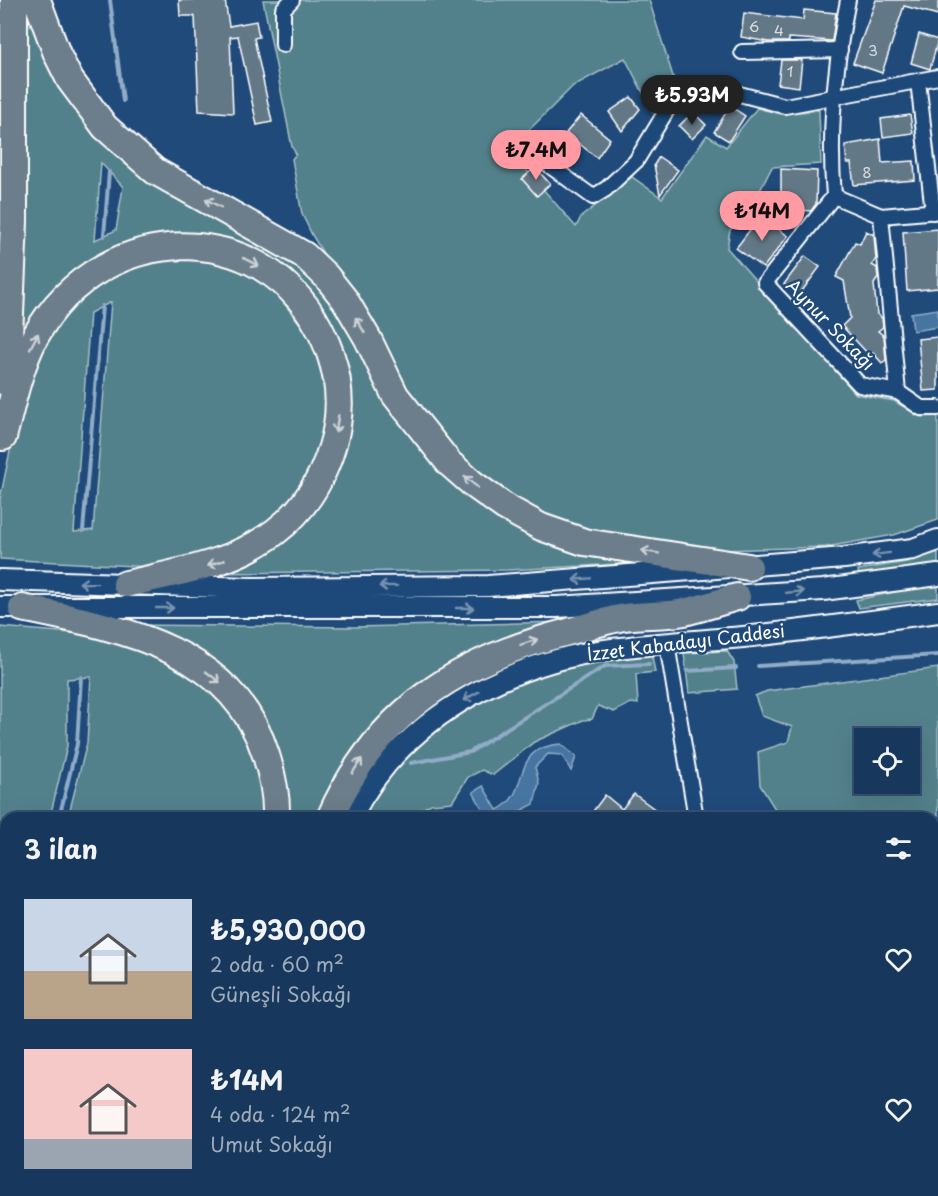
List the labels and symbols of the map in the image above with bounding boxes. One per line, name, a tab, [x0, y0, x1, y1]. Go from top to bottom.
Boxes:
house number: 6	[749, 14, 759, 37]
house number: 4	[774, 18, 784, 41]
house number: 3	[868, 38, 878, 61]
house number: 1	[787, 59, 793, 82]
pin: ₺5.93M	[643, 75, 741, 126]
pin: ₺7.4M	[494, 130, 578, 181]
house number: 8	[862, 160, 872, 183]
pin: ₺14M	[726, 191, 798, 242]
one-way arrow	[204, 197, 222, 208]
one-way arrow	[242, 257, 260, 269]
street label: Aynur Sokağı	[780, 272, 882, 376]
one-way arrow	[353, 317, 365, 334]
one-way arrow	[29, 333, 40, 351]
one-way arrow	[332, 413, 343, 433]
one-way arrow	[463, 476, 479, 489]
one-way arrow	[640, 547, 660, 558]
one-way arrow	[872, 548, 892, 559]
one-way arrow	[207, 558, 226, 569]
one-way arrow	[573, 574, 593, 585]
one-way arrow	[78, 578, 98, 589]
one-way arrow	[378, 581, 398, 592]
one-way arrow	[784, 587, 804, 598]
one-way arrow	[154, 602, 174, 614]
one-way arrow	[454, 602, 474, 614]
street label: İzzet Kabadayı Caddesi	[585, 616, 786, 667]
one-way arrow	[519, 636, 538, 647]
one-way arrow	[205, 670, 221, 683]
one-way arrow	[462, 691, 480, 702]
one-way arrow	[352, 758, 364, 775]

